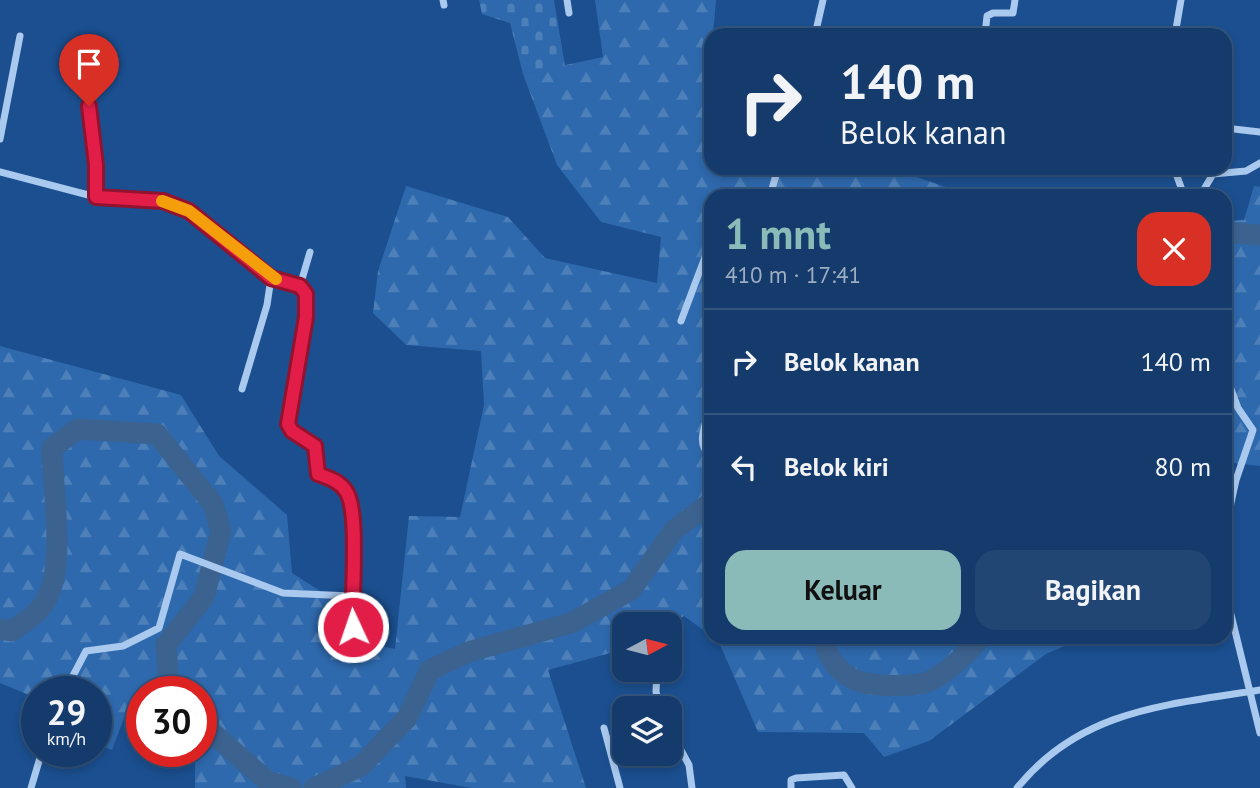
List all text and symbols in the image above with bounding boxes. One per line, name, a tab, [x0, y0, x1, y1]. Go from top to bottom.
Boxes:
pin	[59, 34, 119, 106]
icon: arrive	[70, 45, 108, 83]
text: 140 m	[840, 49, 975, 113]
icon: right	[725, 56, 816, 147]
text: Belok kanan	[840, 111, 1006, 153]
text: 1 mnt	[725, 206, 831, 261]
button: close	[1137, 212, 1211, 286]
text: 410 m · 17:41	[725, 260, 861, 289]
icon: right	[725, 343, 763, 381]
text: Belok kanan	[784, 345, 920, 378]
text: 140 m	[1140, 345, 1211, 378]
icon: left	[725, 448, 763, 486]
text: Belok kiri	[784, 450, 889, 483]
text: 80 m	[1155, 450, 1211, 483]
button: Keluar	[725, 550, 961, 630]
button: Bagikan	[975, 550, 1211, 630]
position arrow	[316, 590, 390, 664]
north arrow	[612, 612, 682, 682]
map controls	[612, 612, 682, 766]
speed limit sign: 30	[126, 676, 217, 767]
text: 29	[47, 689, 86, 735]
button: layers	[612, 696, 682, 766]
text: km/h	[47, 727, 86, 750]

